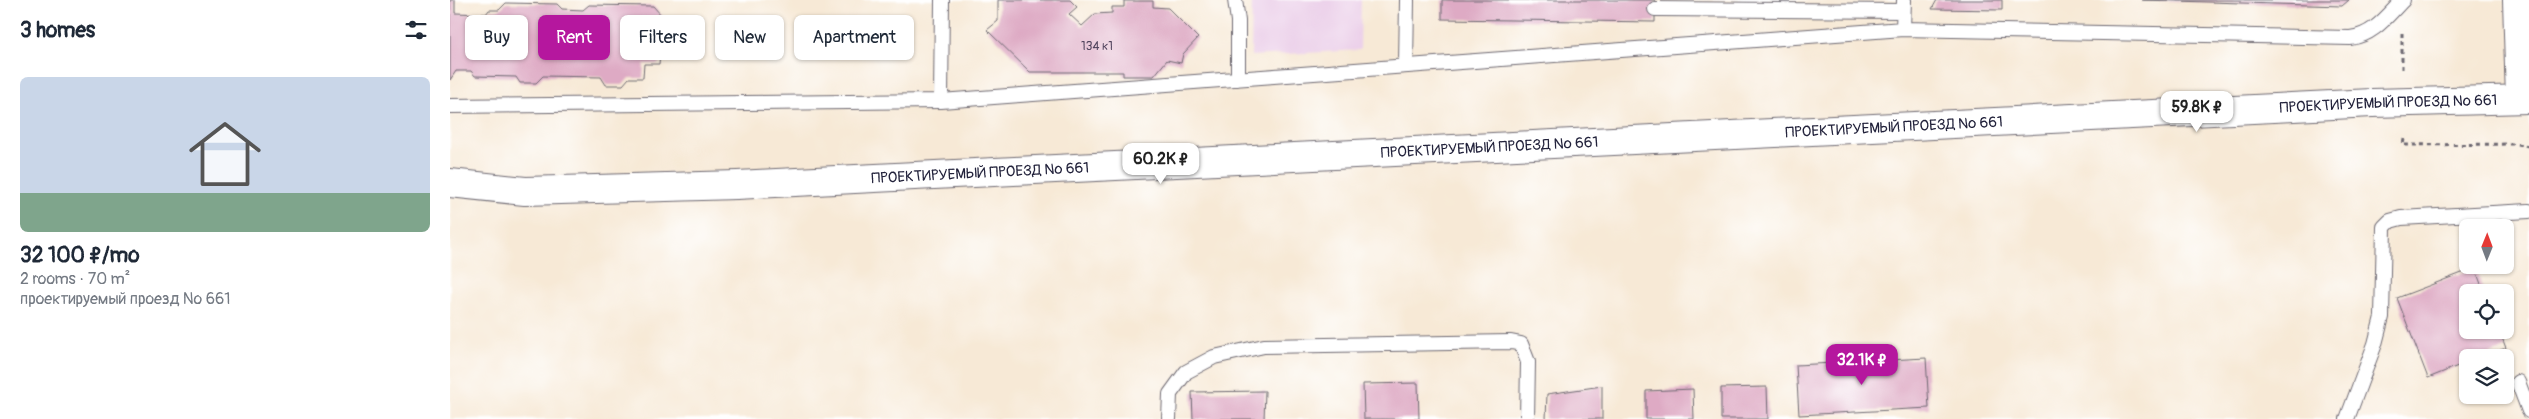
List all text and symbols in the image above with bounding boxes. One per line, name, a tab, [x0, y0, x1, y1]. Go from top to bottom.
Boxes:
chip: Buy	[465, 15, 528, 60]
chip: Rent	[538, 15, 610, 60]
chip: Filters	[620, 15, 705, 60]
chip: New	[715, 15, 784, 60]
chip: Apartment	[794, 15, 914, 60]
icon: filters	[402, 16, 430, 44]
text: 3 homes	[20, 17, 95, 44]
house number: 134 к1	[1081, 39, 1113, 54]
pin: 59.8K ₽	[2151, 90, 2243, 133]
street label: ПРОЕКТИРУЕМЫЙ ПРОЕЗД № 661	[2279, 90, 2498, 117]
text: 59.8K ₽	[2171, 97, 2223, 117]
icon: home	[180, 109, 270, 199]
street label: ПРОЕКТИРУЕМЫЙ ПРОЕЗД № 661	[1785, 112, 2003, 142]
street label: ПРОЕКТИРУЕМЫЙ ПРОЕЗД № 661	[1380, 132, 1599, 162]
pin: 60.2K ₽	[1115, 142, 1207, 185]
text: 60.2K ₽	[1133, 149, 1189, 169]
street label: ПРОЕКТИРУЕМЫЙ ПРОЕЗД № 661	[871, 158, 1089, 188]
north arrow	[2459, 219, 2514, 274]
map controls	[2459, 219, 2514, 404]
text: 32 100 ₽/mo	[20, 242, 140, 269]
text: 2 rooms · 70 m²	[20, 269, 130, 289]
button: locate	[2459, 284, 2514, 339]
text: проектируемый проезд № 661	[20, 289, 231, 309]
pin: 32.1K ₽	[1816, 344, 1908, 386]
button: layers	[2459, 349, 2514, 404]
text: 32.1K ₽	[1837, 350, 1887, 370]

